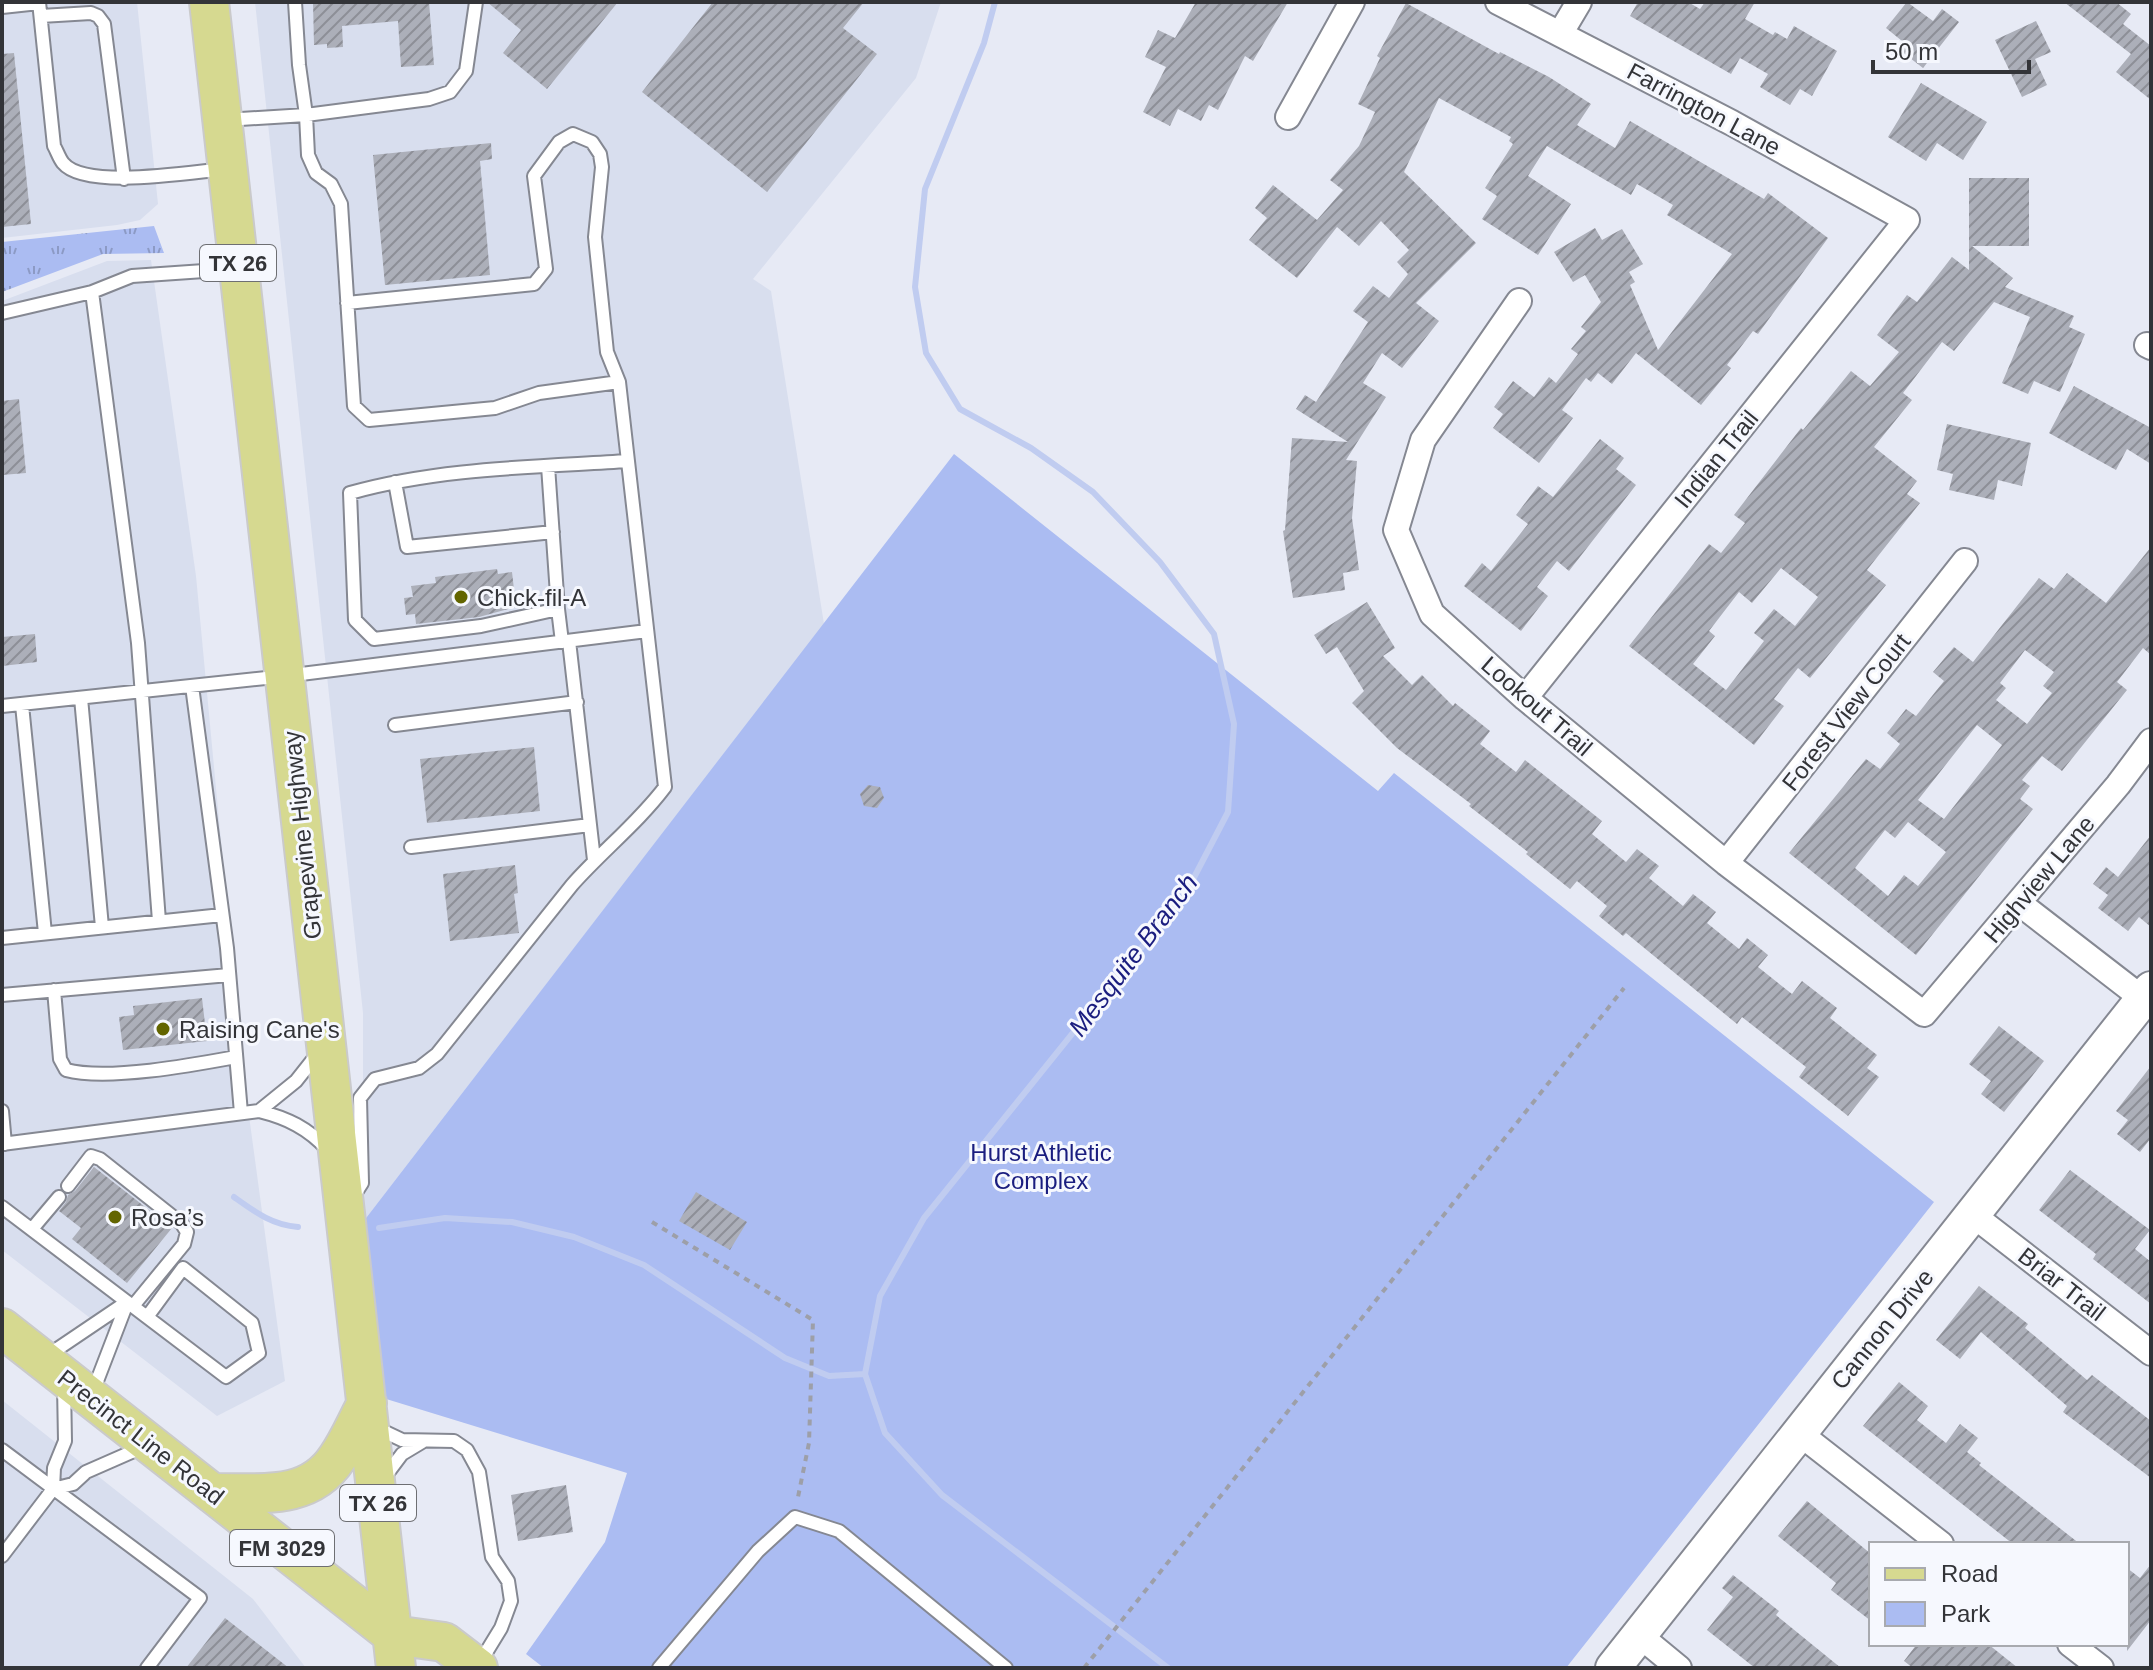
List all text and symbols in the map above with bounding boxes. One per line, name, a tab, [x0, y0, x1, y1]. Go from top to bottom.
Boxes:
scale bar	[1873, 24, 2029, 74]
text: 50 m	[1885, 38, 1938, 65]
street label: Farrington Lane	[1623, 57, 1785, 161]
road number: TX 26	[200, 245, 276, 281]
street label: Indian Trail	[1669, 405, 1763, 513]
place label: Chick-fil-A	[477, 584, 586, 611]
marker: Chick-fil-A	[452, 588, 470, 606]
street label: Forest View Court	[1776, 628, 1916, 796]
street label: Lookout Trail	[1476, 651, 1598, 761]
street label: Grapevine Highway	[278, 729, 326, 941]
street label: Highview Lane	[1978, 810, 2100, 948]
water label: Mesquite Branch	[1062, 868, 1204, 1042]
place label: Raising Cane's	[179, 1016, 340, 1043]
marker: Raising Cane's	[154, 1020, 172, 1038]
park label: Hurst Athletic Complex	[970, 1139, 1112, 1194]
place label: Rosa’s	[131, 1204, 204, 1231]
marker: Rosa’s	[106, 1208, 124, 1226]
street label: Briar Trail	[2013, 1242, 2111, 1326]
street label: Cannon Drive	[1825, 1263, 1939, 1395]
street label: Precinct Line Road	[53, 1364, 229, 1510]
road number: TX 26	[340, 1485, 416, 1521]
road number: FM 3029	[230, 1530, 334, 1566]
legend	[1869, 1542, 2129, 1646]
text: Road	[1941, 1560, 1998, 1587]
text: Park	[1941, 1600, 1991, 1627]

